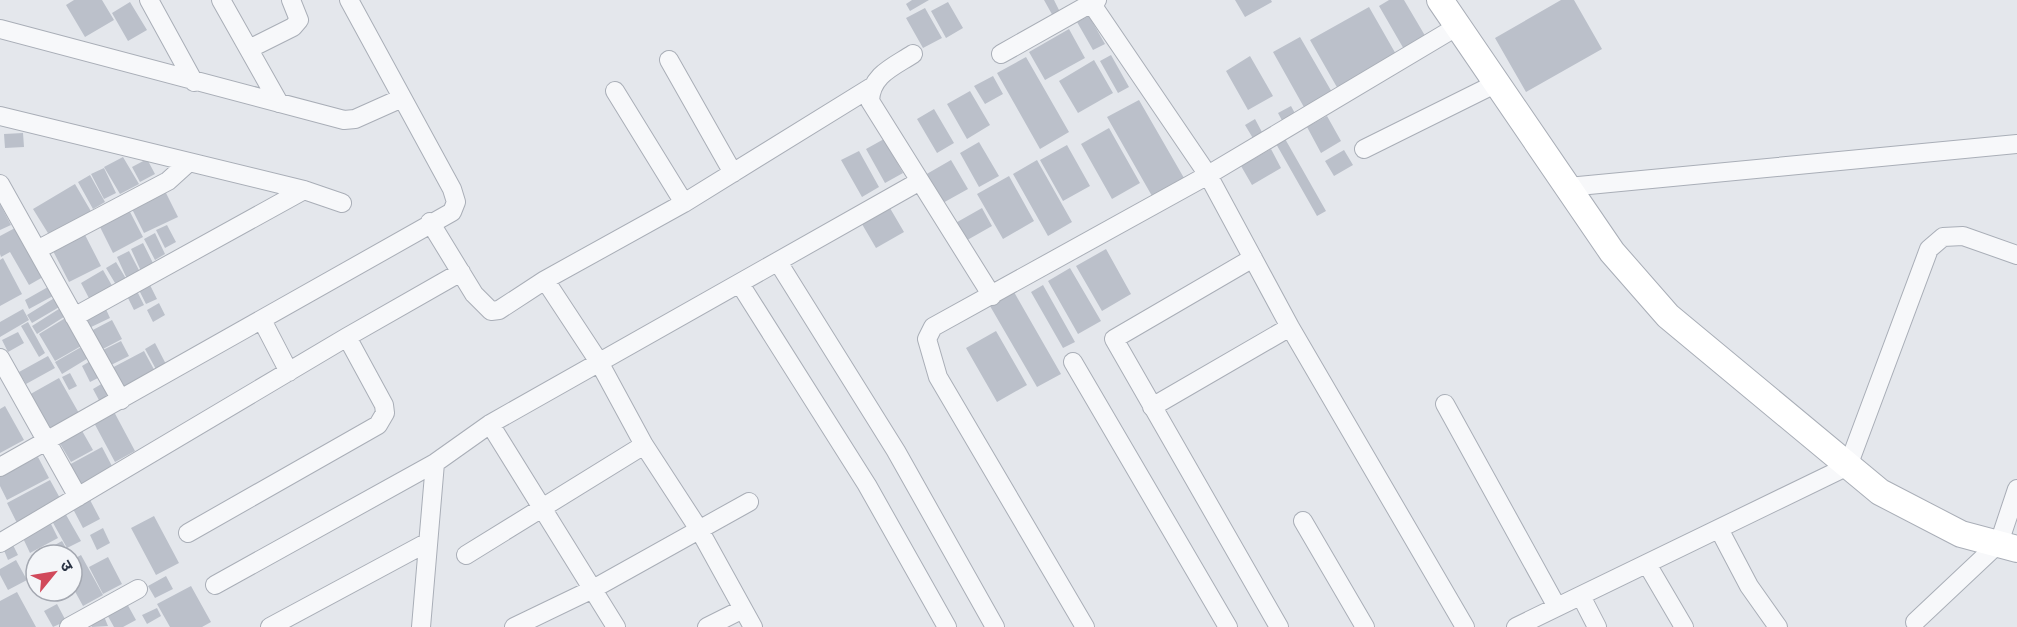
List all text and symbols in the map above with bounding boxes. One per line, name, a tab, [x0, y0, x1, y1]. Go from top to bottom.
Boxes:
north arrow	[24, 543, 84, 603]
text: उ	[57, 556, 78, 575]

